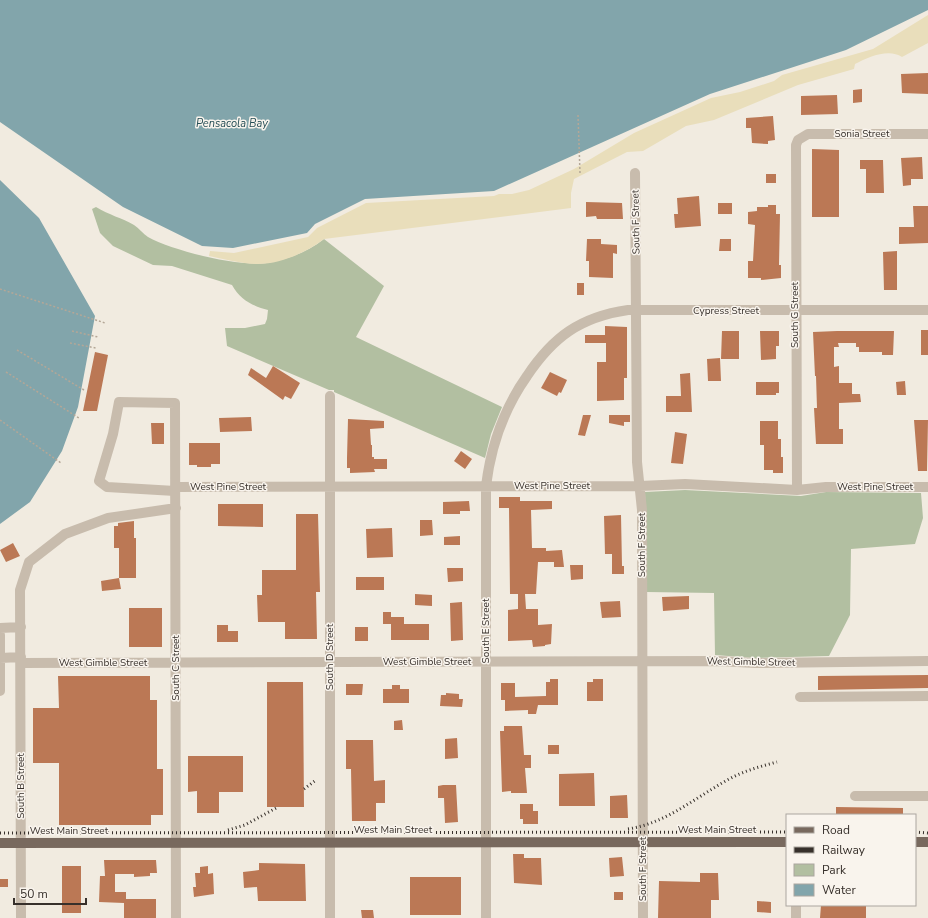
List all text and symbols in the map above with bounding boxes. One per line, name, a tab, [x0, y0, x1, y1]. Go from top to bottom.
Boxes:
water label: Pensacola Bay	[196, 116, 268, 131]
street label: Sonia Street	[835, 127, 890, 141]
street label: South F Street	[628, 189, 644, 254]
street label: South G Street	[788, 281, 802, 348]
street label: Cypress Street	[693, 304, 759, 318]
street label: West Pine Street	[514, 479, 591, 493]
street label: West Pine Street	[190, 480, 267, 494]
street label: West Pine Street	[837, 480, 914, 494]
street label: South F Street	[635, 512, 649, 577]
street label: South E Street	[479, 598, 493, 663]
street label: South D Street	[323, 623, 337, 690]
street label: South C Street	[169, 635, 183, 701]
street label: West Gimble Street	[707, 654, 796, 670]
street label: West Gimble Street	[383, 655, 472, 669]
street label: West Gimble Street	[59, 656, 148, 670]
street label: South B Street	[14, 753, 28, 819]
legend	[786, 814, 916, 906]
text: Road	[822, 822, 850, 838]
street label: West Main Street	[354, 823, 433, 837]
street label: West Main Street	[678, 823, 757, 837]
street label: West Main Street	[30, 824, 109, 838]
street label: South F Street	[636, 836, 650, 901]
text: Railway	[822, 842, 866, 858]
text: Park	[822, 862, 847, 878]
scale bar	[14, 880, 86, 906]
text: Water	[822, 882, 856, 898]
text: 50 m	[20, 886, 48, 902]

